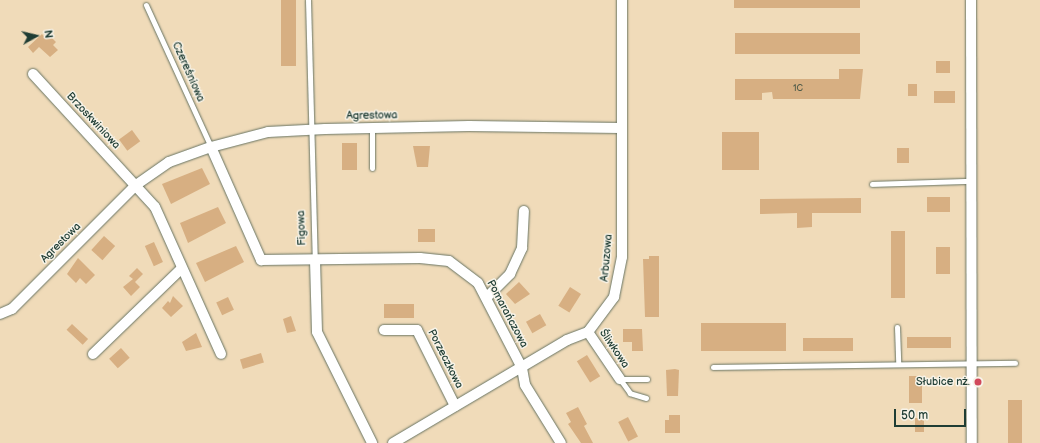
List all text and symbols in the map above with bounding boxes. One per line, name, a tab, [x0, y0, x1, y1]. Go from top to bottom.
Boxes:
north arrow	[16, 16, 56, 56]
text: N	[41, 29, 55, 39]
street label: Czereśniowa	[169, 40, 207, 104]
house number: 1C	[793, 84, 803, 94]
street label: Brzoskwiniowa	[64, 90, 122, 152]
street label: Agrestowa	[346, 109, 398, 123]
street label: Figowa	[295, 210, 309, 246]
street label: Agrestowa	[38, 220, 84, 266]
street label: Arbuzowa	[598, 234, 616, 282]
street label: Pomarańczowa	[484, 278, 530, 350]
street label: Porzeczkowa	[424, 327, 466, 391]
street label: Śliwkowa	[596, 327, 632, 371]
place label: Słubice nż.	[916, 375, 970, 389]
marker: Słubice nż.	[973, 377, 983, 387]
scale bar	[896, 401, 968, 427]
text: 50 m	[901, 408, 928, 423]

